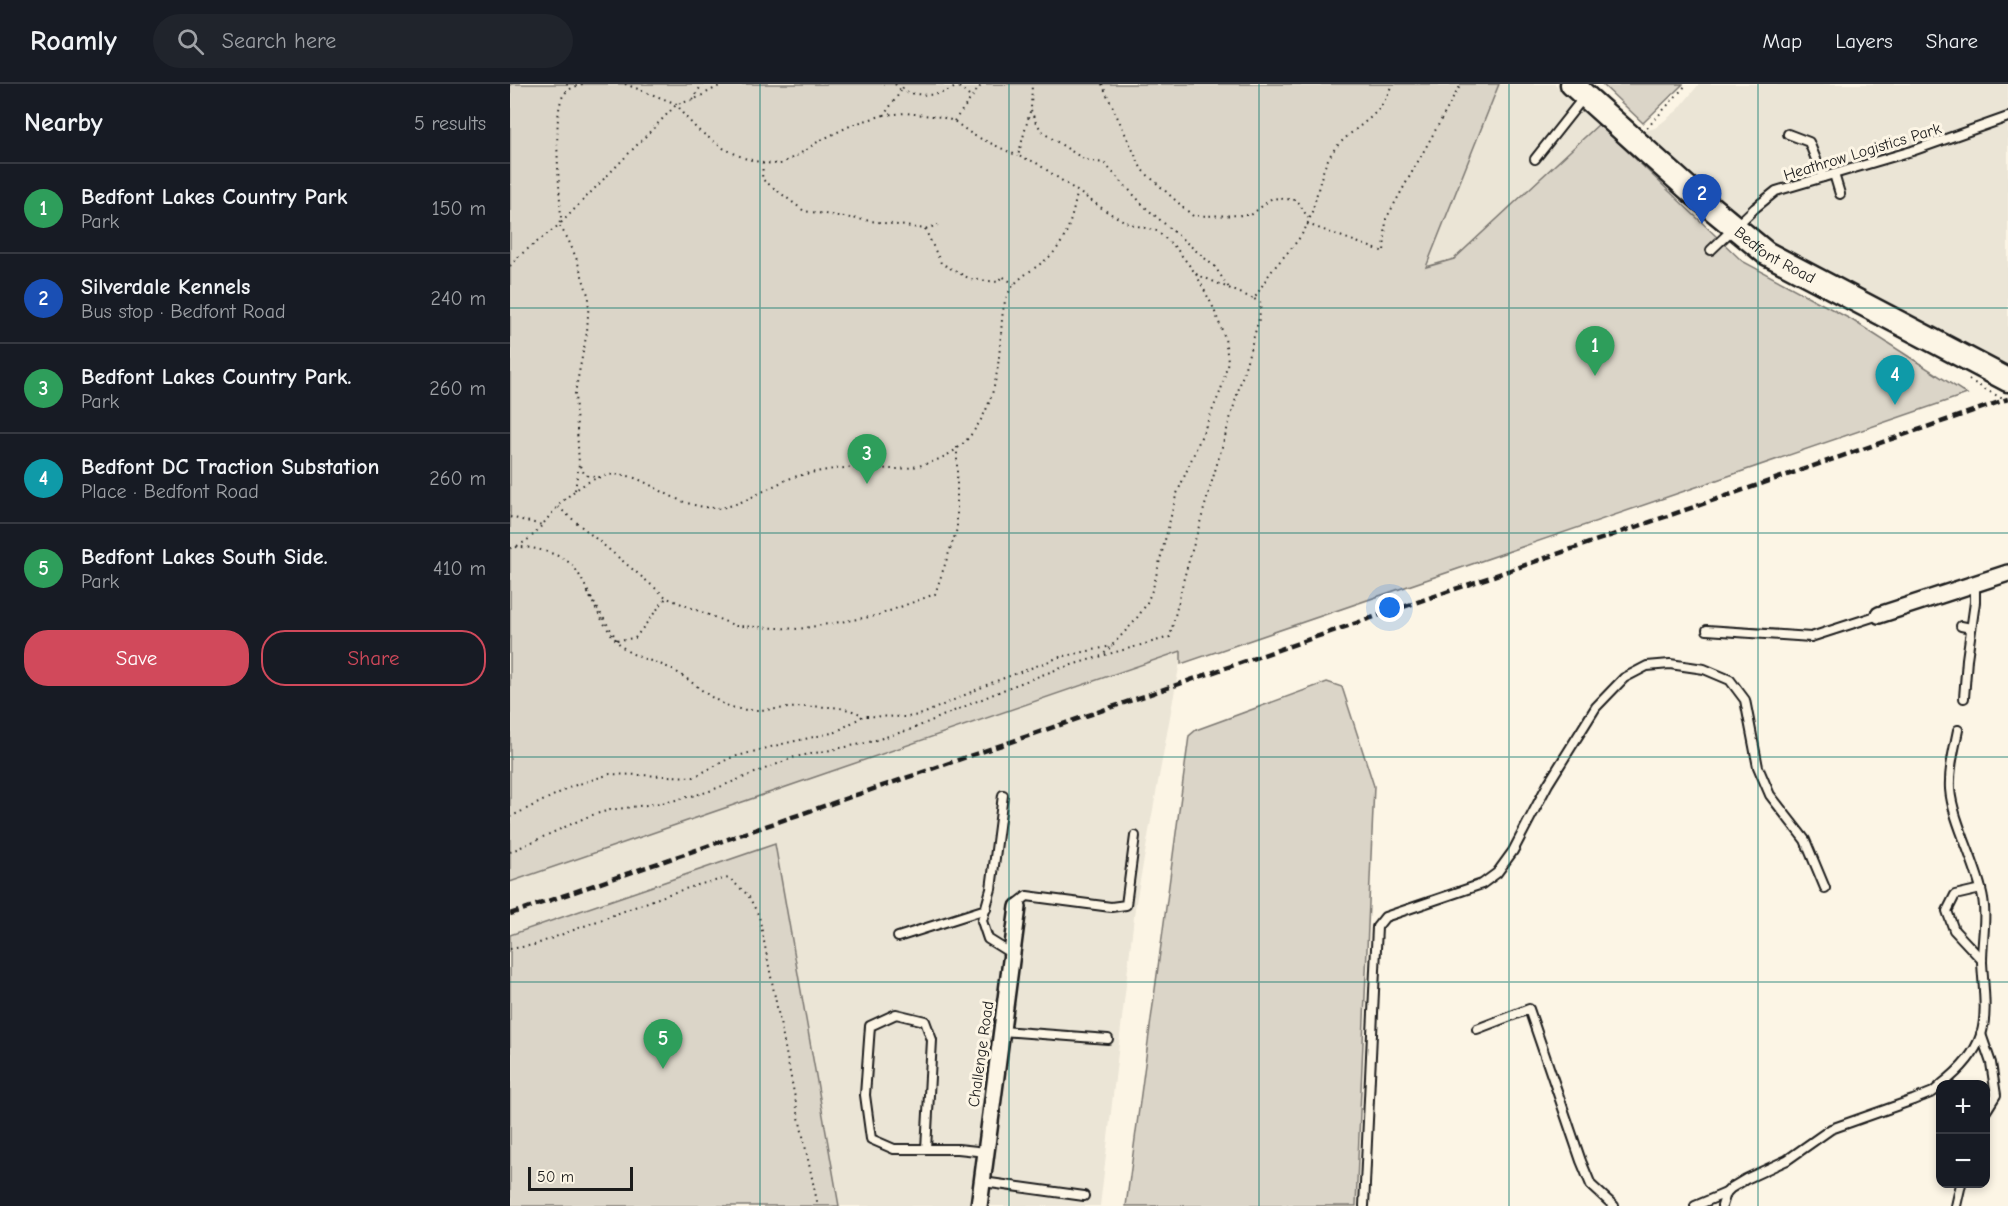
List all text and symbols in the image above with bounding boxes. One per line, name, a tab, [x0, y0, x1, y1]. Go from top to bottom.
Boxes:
search box	[153, 14, 573, 68]
text: Roamly	[30, 25, 117, 57]
icon: search	[174, 25, 207, 58]
text: Search here	[222, 28, 336, 54]
text: Map	[1763, 29, 1802, 53]
text: Layers	[1835, 29, 1893, 53]
text: Share	[1926, 29, 1978, 53]
text: Nearby	[24, 108, 103, 138]
text: 5 results	[414, 112, 486, 135]
street label: Heathrow Logistics Park	[1781, 119, 1944, 185]
pin: 2	[1682, 174, 1722, 224]
text: Bedfont Lakes Country Park	[81, 184, 347, 210]
text: 1	[40, 197, 47, 220]
text: 150 m	[432, 197, 486, 220]
text: Park	[81, 210, 119, 233]
street label: Bedfont Road	[1731, 223, 1818, 287]
text: Silverdale Kennels	[81, 274, 250, 300]
text: 2	[39, 287, 48, 310]
text: 240 m	[431, 287, 486, 310]
text: Bus stop · Bedfont Road	[81, 300, 286, 323]
pin: 1	[1576, 326, 1614, 376]
pin: 4	[1876, 356, 1914, 405]
text: Bedfont Lakes Country Park.	[81, 364, 351, 390]
text: 3	[39, 377, 48, 400]
text: 260 m	[429, 377, 486, 400]
text: Park	[81, 390, 119, 413]
pin: 3	[848, 434, 886, 484]
text: Bedfont DC Traction Substation	[81, 454, 380, 480]
text: 4	[39, 467, 48, 490]
text: 260 m	[429, 467, 486, 490]
text: Place · Bedfont Road	[81, 480, 259, 503]
text: Bedfont Lakes South Side.	[81, 544, 328, 570]
text: 5	[38, 557, 49, 580]
text: 410 m	[433, 557, 486, 580]
text: Park	[81, 570, 119, 593]
your location	[1375, 593, 1404, 622]
button: Save	[24, 630, 249, 686]
button: Share	[261, 630, 486, 686]
street label: Challenge Road	[965, 1000, 997, 1108]
pin: 5	[644, 1020, 682, 1069]
map controls	[1936, 1080, 1990, 1188]
button: +	[1936, 1080, 1990, 1134]
button: −	[1936, 1134, 1990, 1188]
scale bar	[528, 1164, 633, 1192]
text: 50 m	[537, 1168, 574, 1186]

